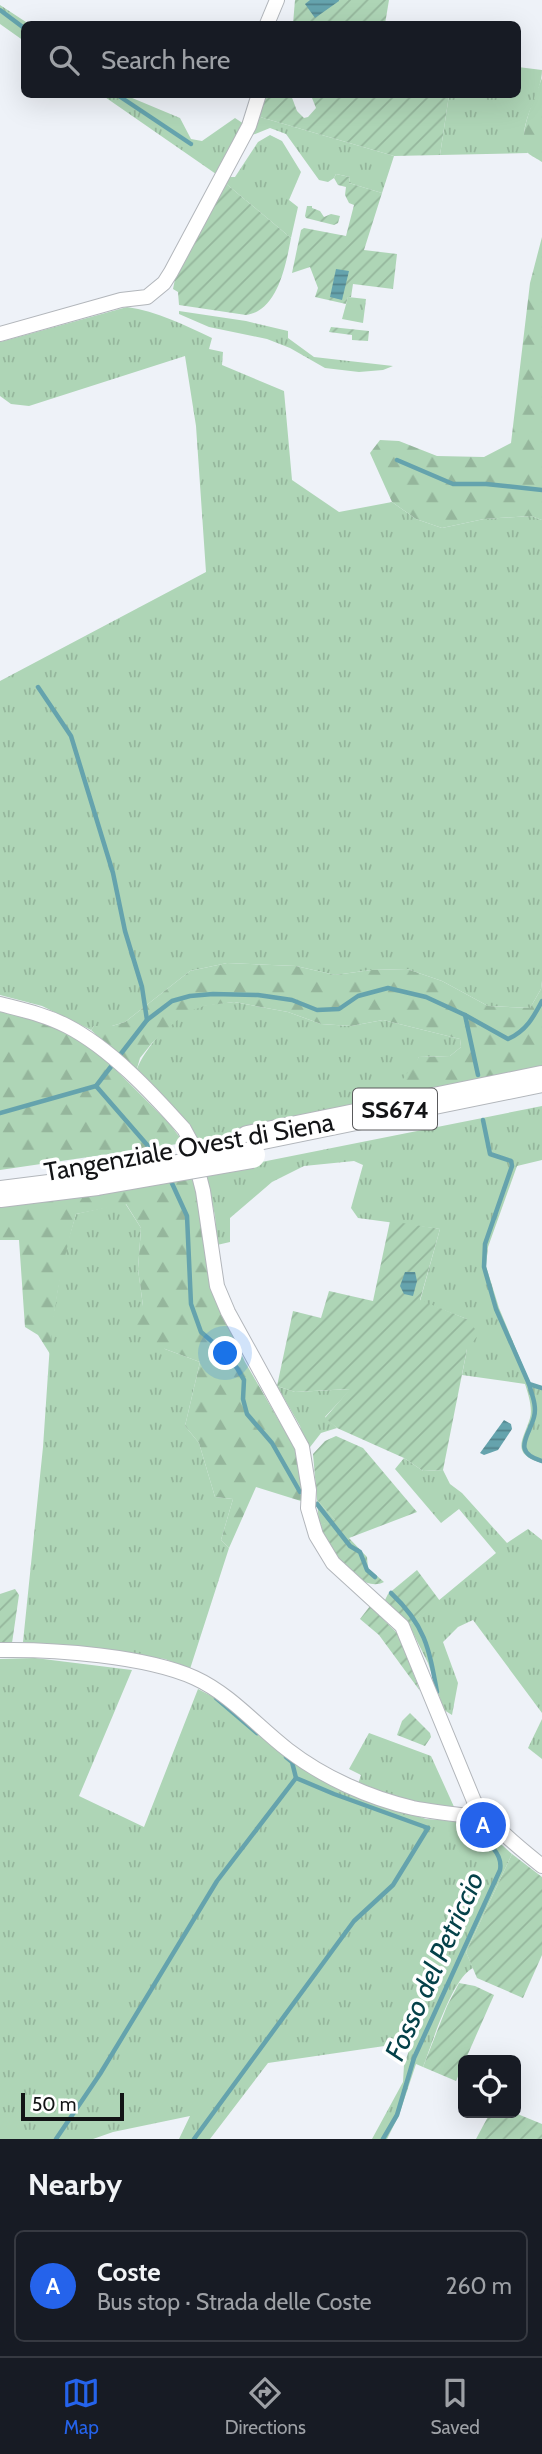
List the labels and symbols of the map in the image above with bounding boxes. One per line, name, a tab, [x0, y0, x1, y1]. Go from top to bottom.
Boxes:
road number: SS674	[353, 1088, 437, 1129]
street label: Tangenziale Ovest di Siena	[42, 1106, 337, 1188]
your location	[208, 1336, 242, 1370]
pin: A	[460, 1799, 506, 1851]
water label: Fosso del Petriccio	[377, 1866, 491, 2066]
scale bar	[21, 2090, 124, 2122]

